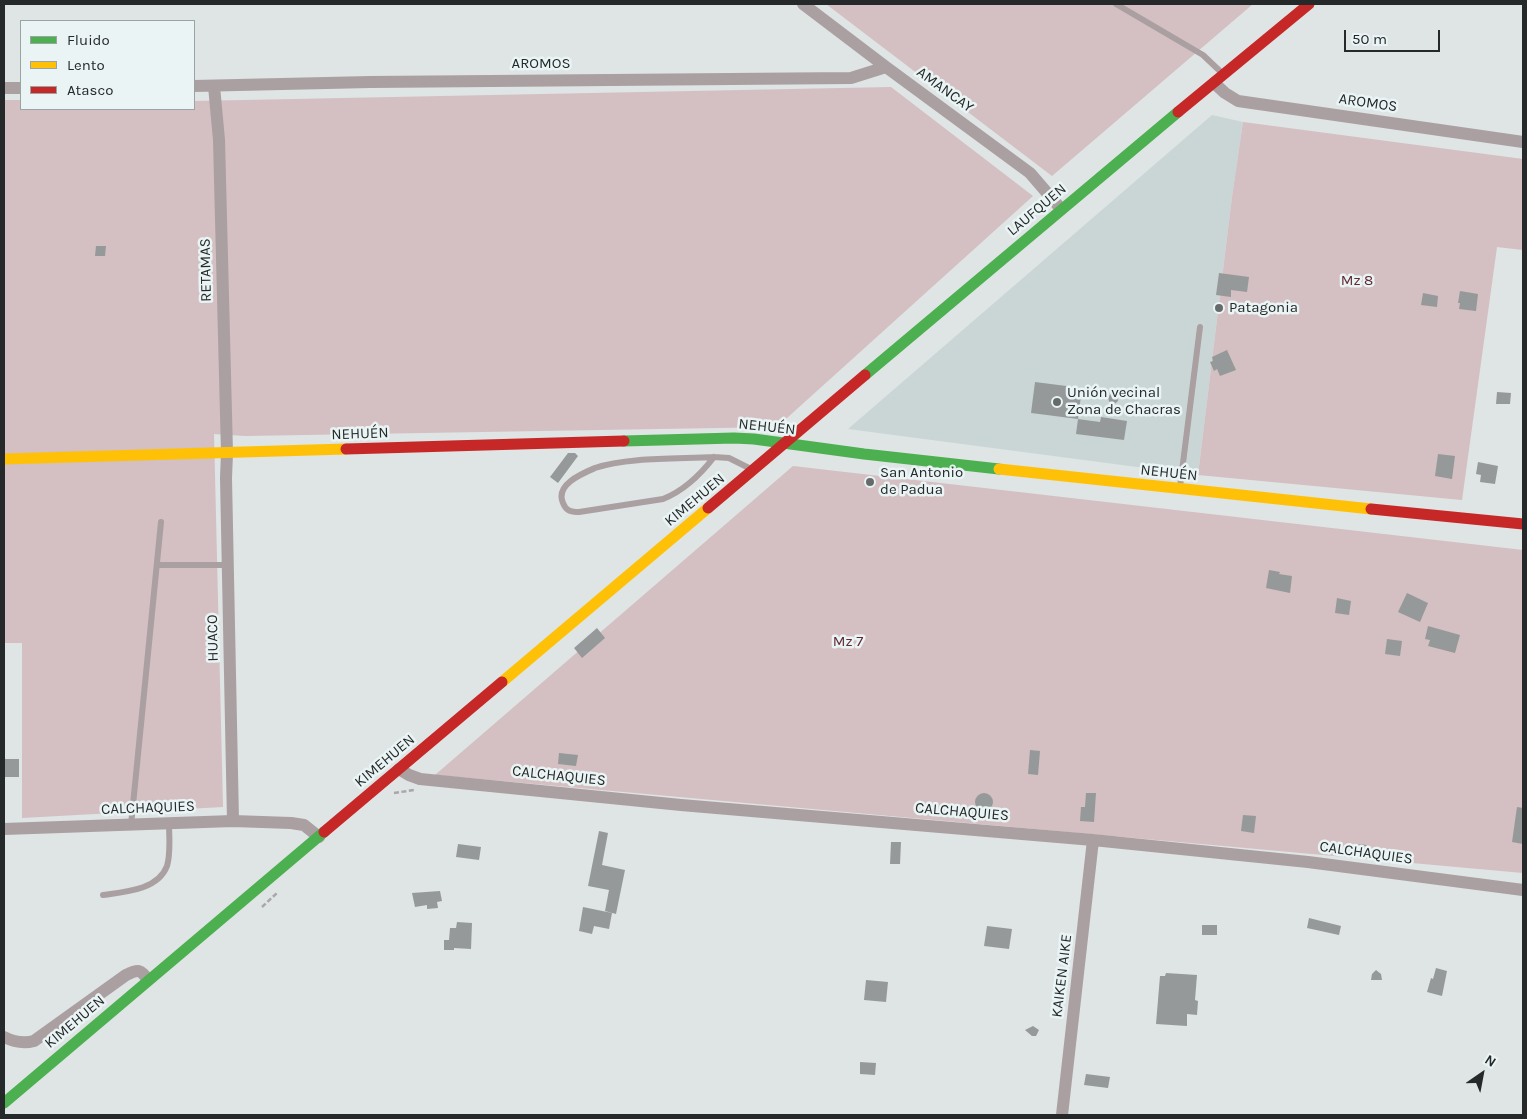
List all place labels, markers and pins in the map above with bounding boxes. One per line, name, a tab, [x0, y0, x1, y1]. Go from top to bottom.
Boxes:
place label: Patagonia	[1229, 299, 1298, 317]
marker: Patagonia	[1213, 302, 1225, 314]
place label: Unión vecinal Zona de Chacras	[1067, 384, 1181, 419]
marker: Unión vecinal Zona de Chacras	[1051, 396, 1063, 408]
place label: San Antonio de Padua	[880, 464, 963, 499]
marker: San Antonio de Padua	[864, 476, 876, 488]

